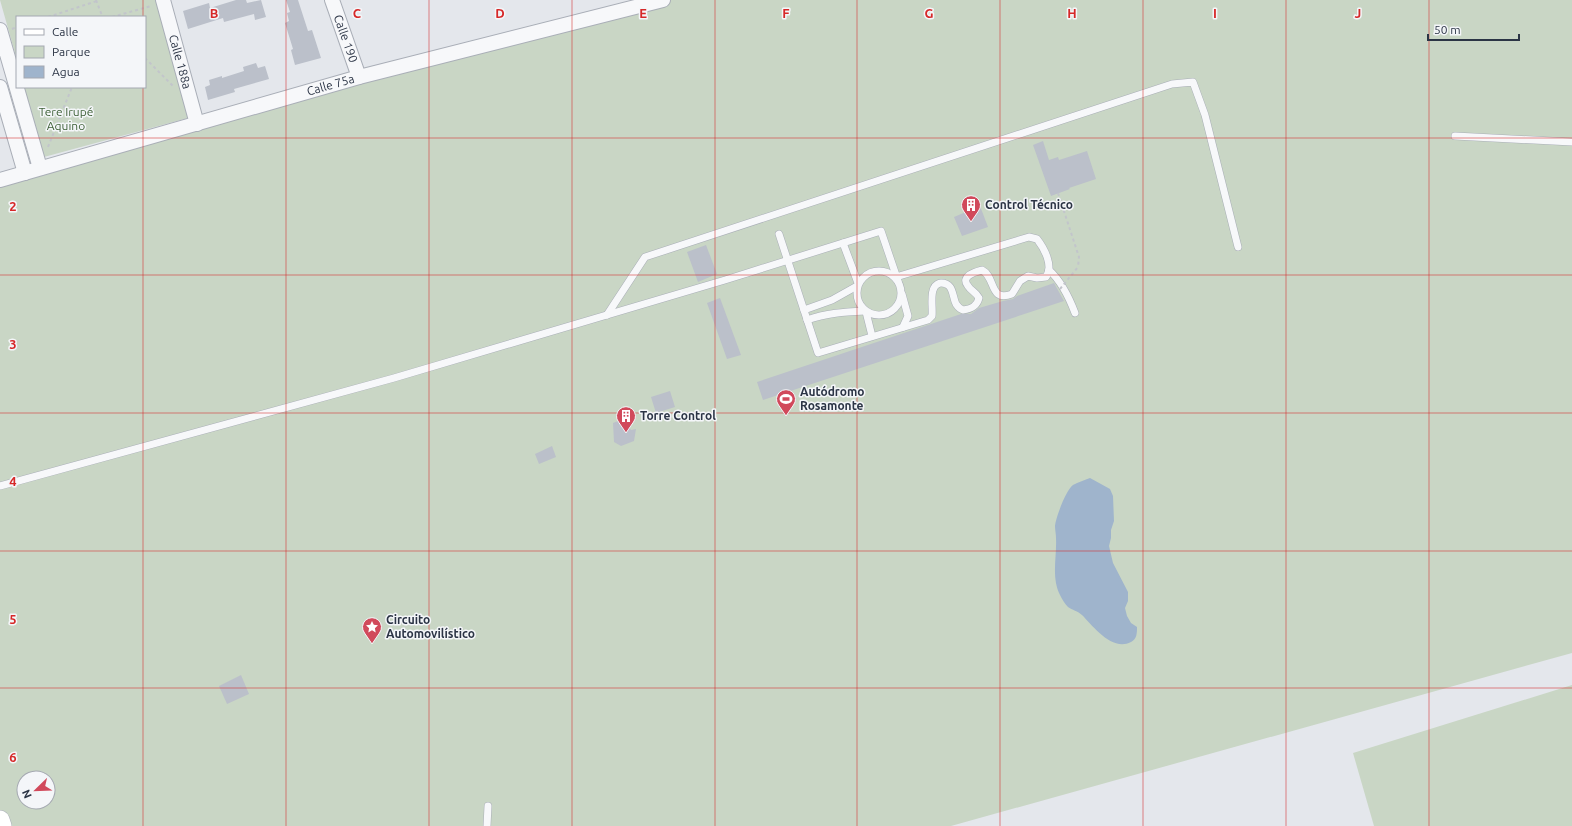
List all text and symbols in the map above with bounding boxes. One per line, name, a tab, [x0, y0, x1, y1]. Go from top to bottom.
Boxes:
text: B	[210, 6, 219, 20]
text: D	[495, 6, 505, 20]
text: E	[639, 6, 647, 20]
text: F	[782, 6, 790, 20]
text: G	[925, 6, 934, 20]
text: H	[1067, 6, 1077, 20]
text: I	[1213, 6, 1217, 20]
text: J	[1355, 6, 1361, 20]
street label: Calle 190	[331, 13, 361, 65]
legend	[16, 16, 146, 88]
scale bar	[1428, 16, 1519, 42]
text: 50 m	[1434, 23, 1461, 36]
text: Calle	[52, 25, 78, 38]
street label: Calle 188a	[167, 33, 194, 90]
text: Parque	[52, 45, 90, 58]
text: Agua	[52, 65, 80, 78]
street label: Calle 75a	[305, 72, 356, 98]
park label: Tere Irupé Aquino	[39, 105, 93, 132]
building icon: Control Técnico	[960, 194, 982, 222]
place label: Control Técnico	[985, 198, 1073, 211]
text: 2	[9, 199, 17, 213]
text: 3	[9, 337, 17, 351]
place label: Autódromo Rosamonte	[800, 385, 865, 412]
sports icon: Autódromo Rosamonte	[775, 388, 797, 416]
building icon: Torre Control	[615, 405, 637, 433]
place label: Torre Control	[640, 409, 716, 422]
text: 4	[9, 474, 17, 488]
text: 5	[9, 612, 17, 626]
place label: Circuito Automovilístico	[386, 613, 475, 640]
place icon: Circuito Automovilístico	[361, 616, 383, 644]
text: 6	[9, 750, 17, 764]
north arrow	[16, 770, 56, 810]
text: N	[20, 788, 34, 800]

